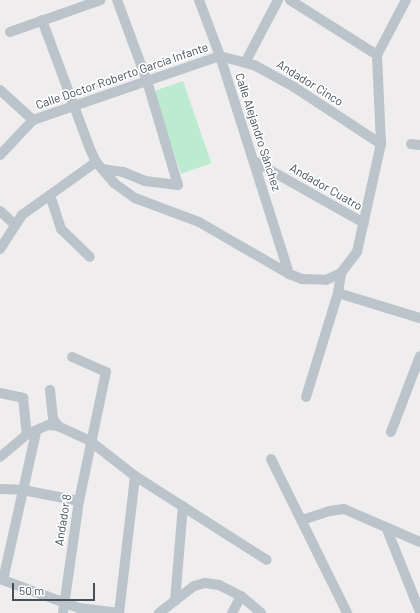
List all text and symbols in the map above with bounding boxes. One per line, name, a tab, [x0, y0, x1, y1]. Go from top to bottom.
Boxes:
street label: Calle Doctor Roberto García Infante	[34, 40, 210, 112]
street label: Andador Cinco	[274, 57, 346, 109]
street label: Calle Alejandro Sánchez	[232, 71, 284, 193]
street label: Andador Cuatro	[287, 160, 365, 214]
street label: Andador 8	[52, 493, 74, 547]
scale bar	[14, 575, 97, 601]
text: 50 m	[19, 583, 44, 597]

